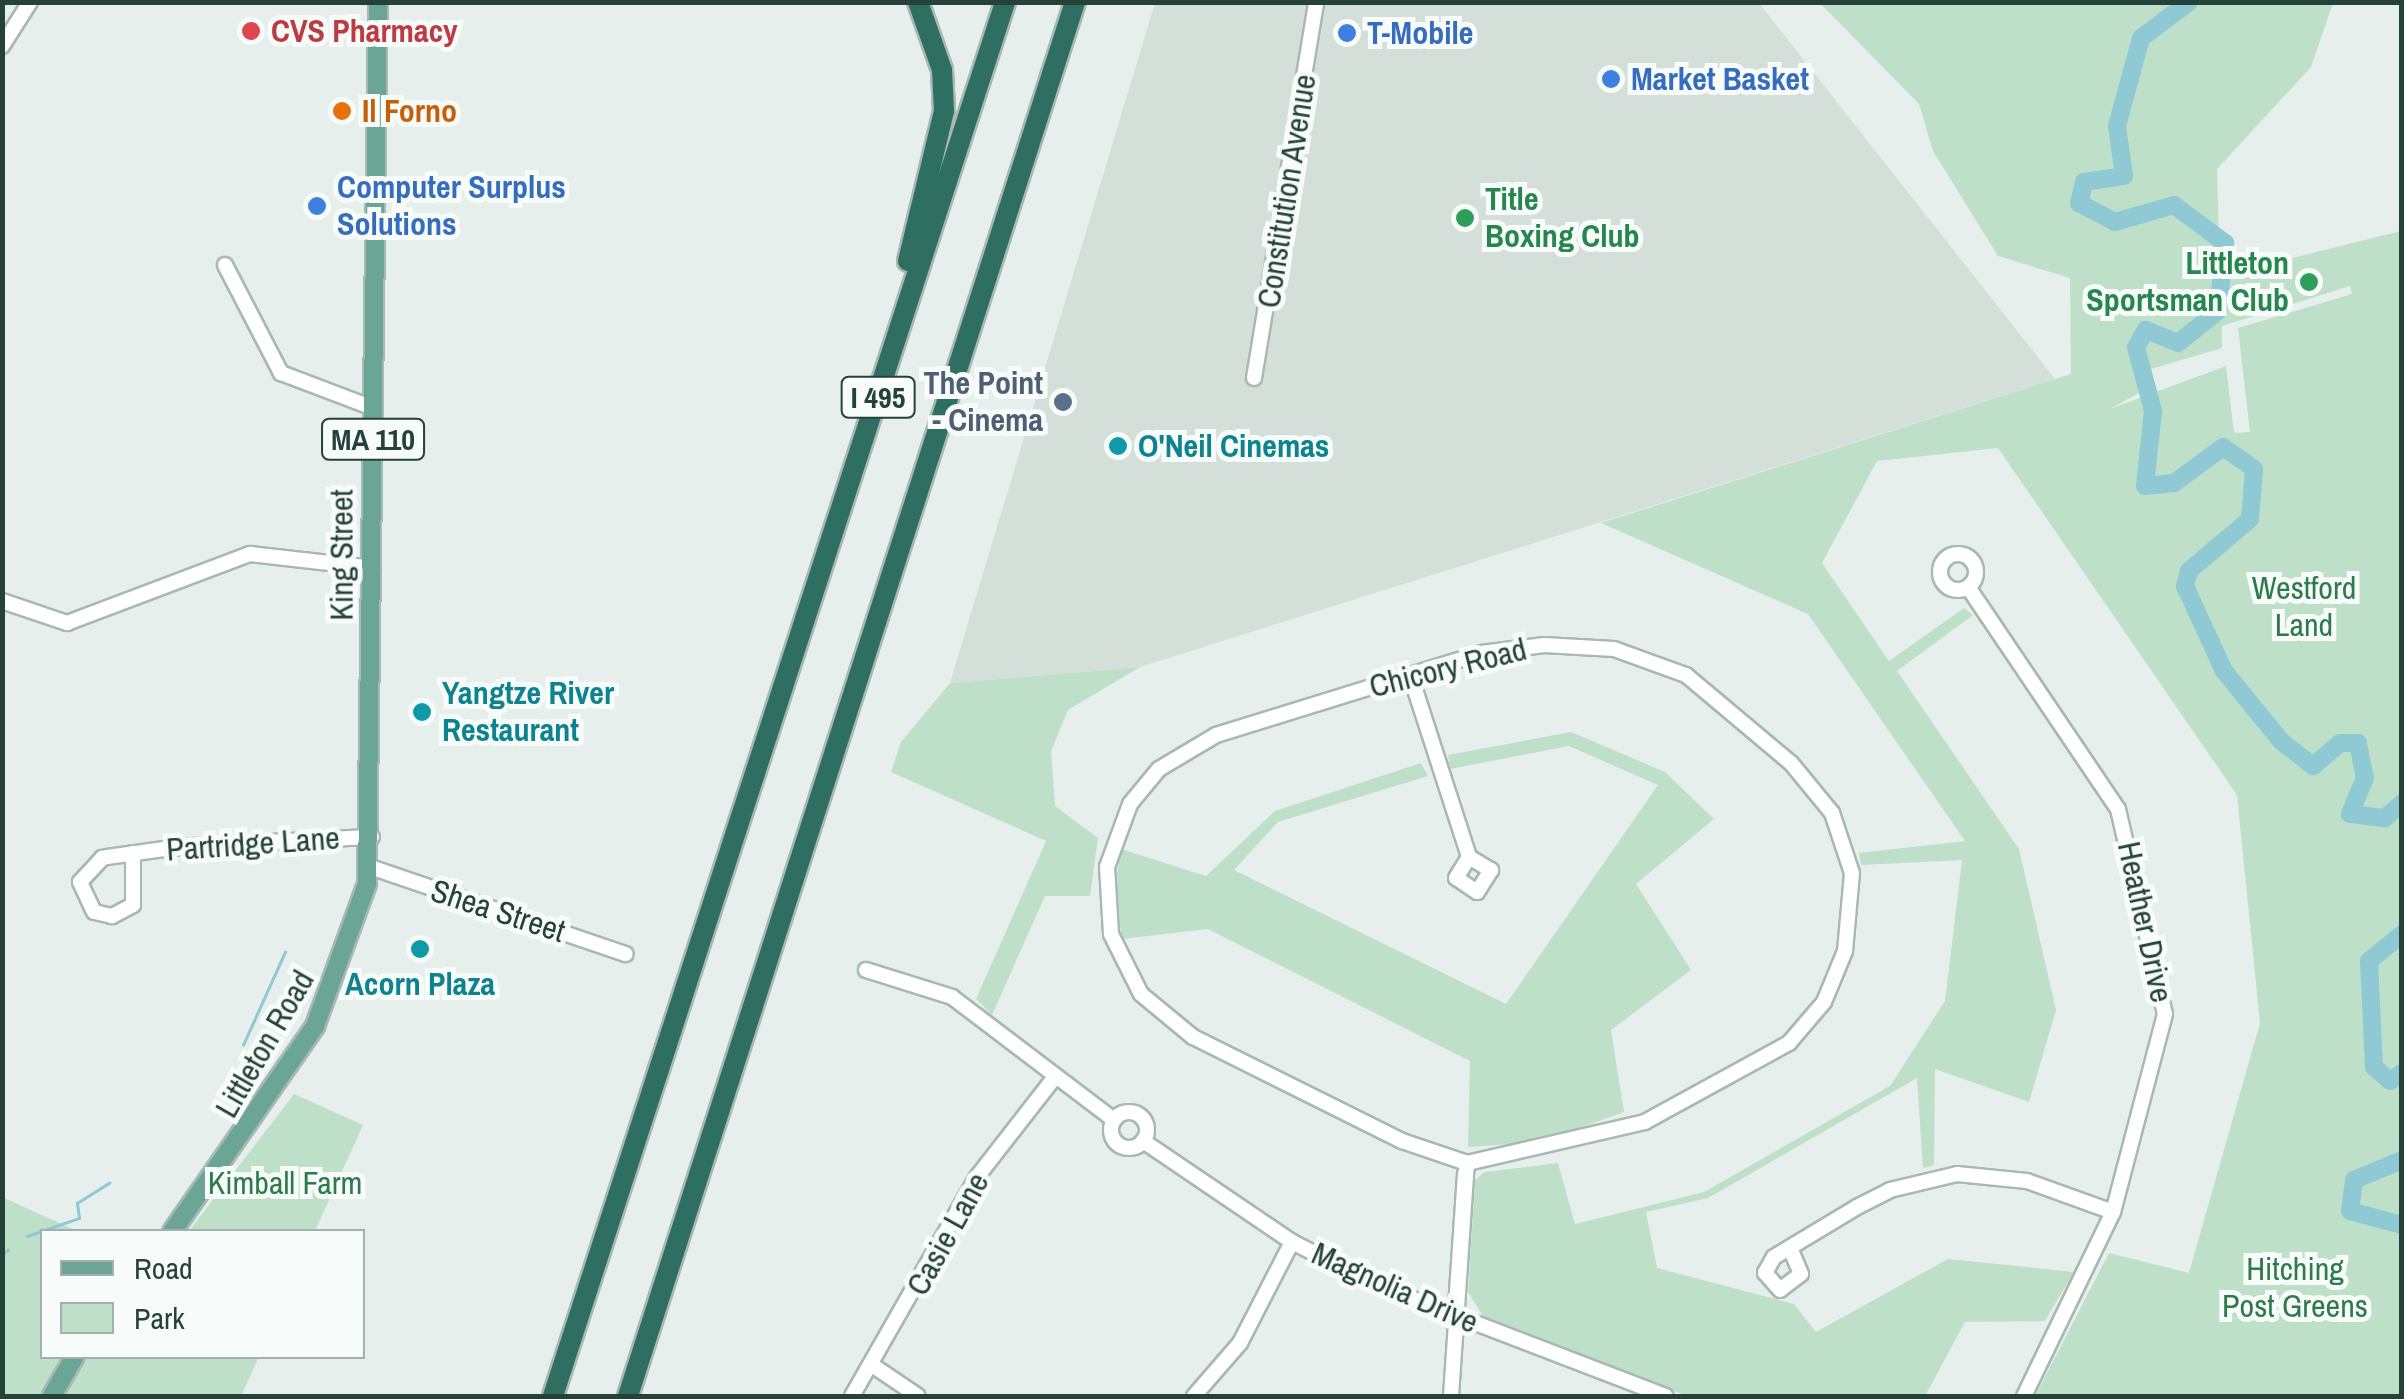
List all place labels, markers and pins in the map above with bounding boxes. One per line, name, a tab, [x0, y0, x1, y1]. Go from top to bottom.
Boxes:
place label: CVS Pharmacy	[271, 12, 458, 50]
place label: T-Mobile	[1367, 14, 1473, 52]
marker: CVS Pharmacy	[240, 20, 262, 42]
marker: T-Mobile	[1336, 22, 1358, 44]
place label: Market Basket	[1631, 60, 1809, 98]
marker: Market Basket	[1600, 68, 1622, 90]
place label: Il Forno	[362, 92, 457, 130]
marker: Il Forno	[331, 100, 353, 122]
place label: Computer Surplus Solutions	[337, 169, 566, 244]
place label: Title Boxing Club	[1485, 181, 1640, 256]
marker: Computer Surplus Solutions	[306, 195, 328, 217]
marker: Title Boxing Club	[1454, 207, 1476, 229]
place label: Littleton Sportsman Club	[2086, 245, 2289, 320]
marker: Littleton Sportsman Club	[2298, 271, 2320, 293]
place label: The Point - Cinema	[923, 365, 1043, 440]
marker: The Point - Cinema	[1052, 391, 1074, 413]
place label: O'Neil Cinemas	[1138, 427, 1329, 465]
marker: O'Neil Cinemas	[1107, 435, 1129, 457]
place label: Yangtze River Restaurant	[442, 675, 614, 750]
marker: Yangtze River Restaurant	[411, 701, 433, 723]
marker: Acorn Plaza	[409, 938, 431, 960]
place label: Acorn Plaza	[345, 965, 495, 1003]

